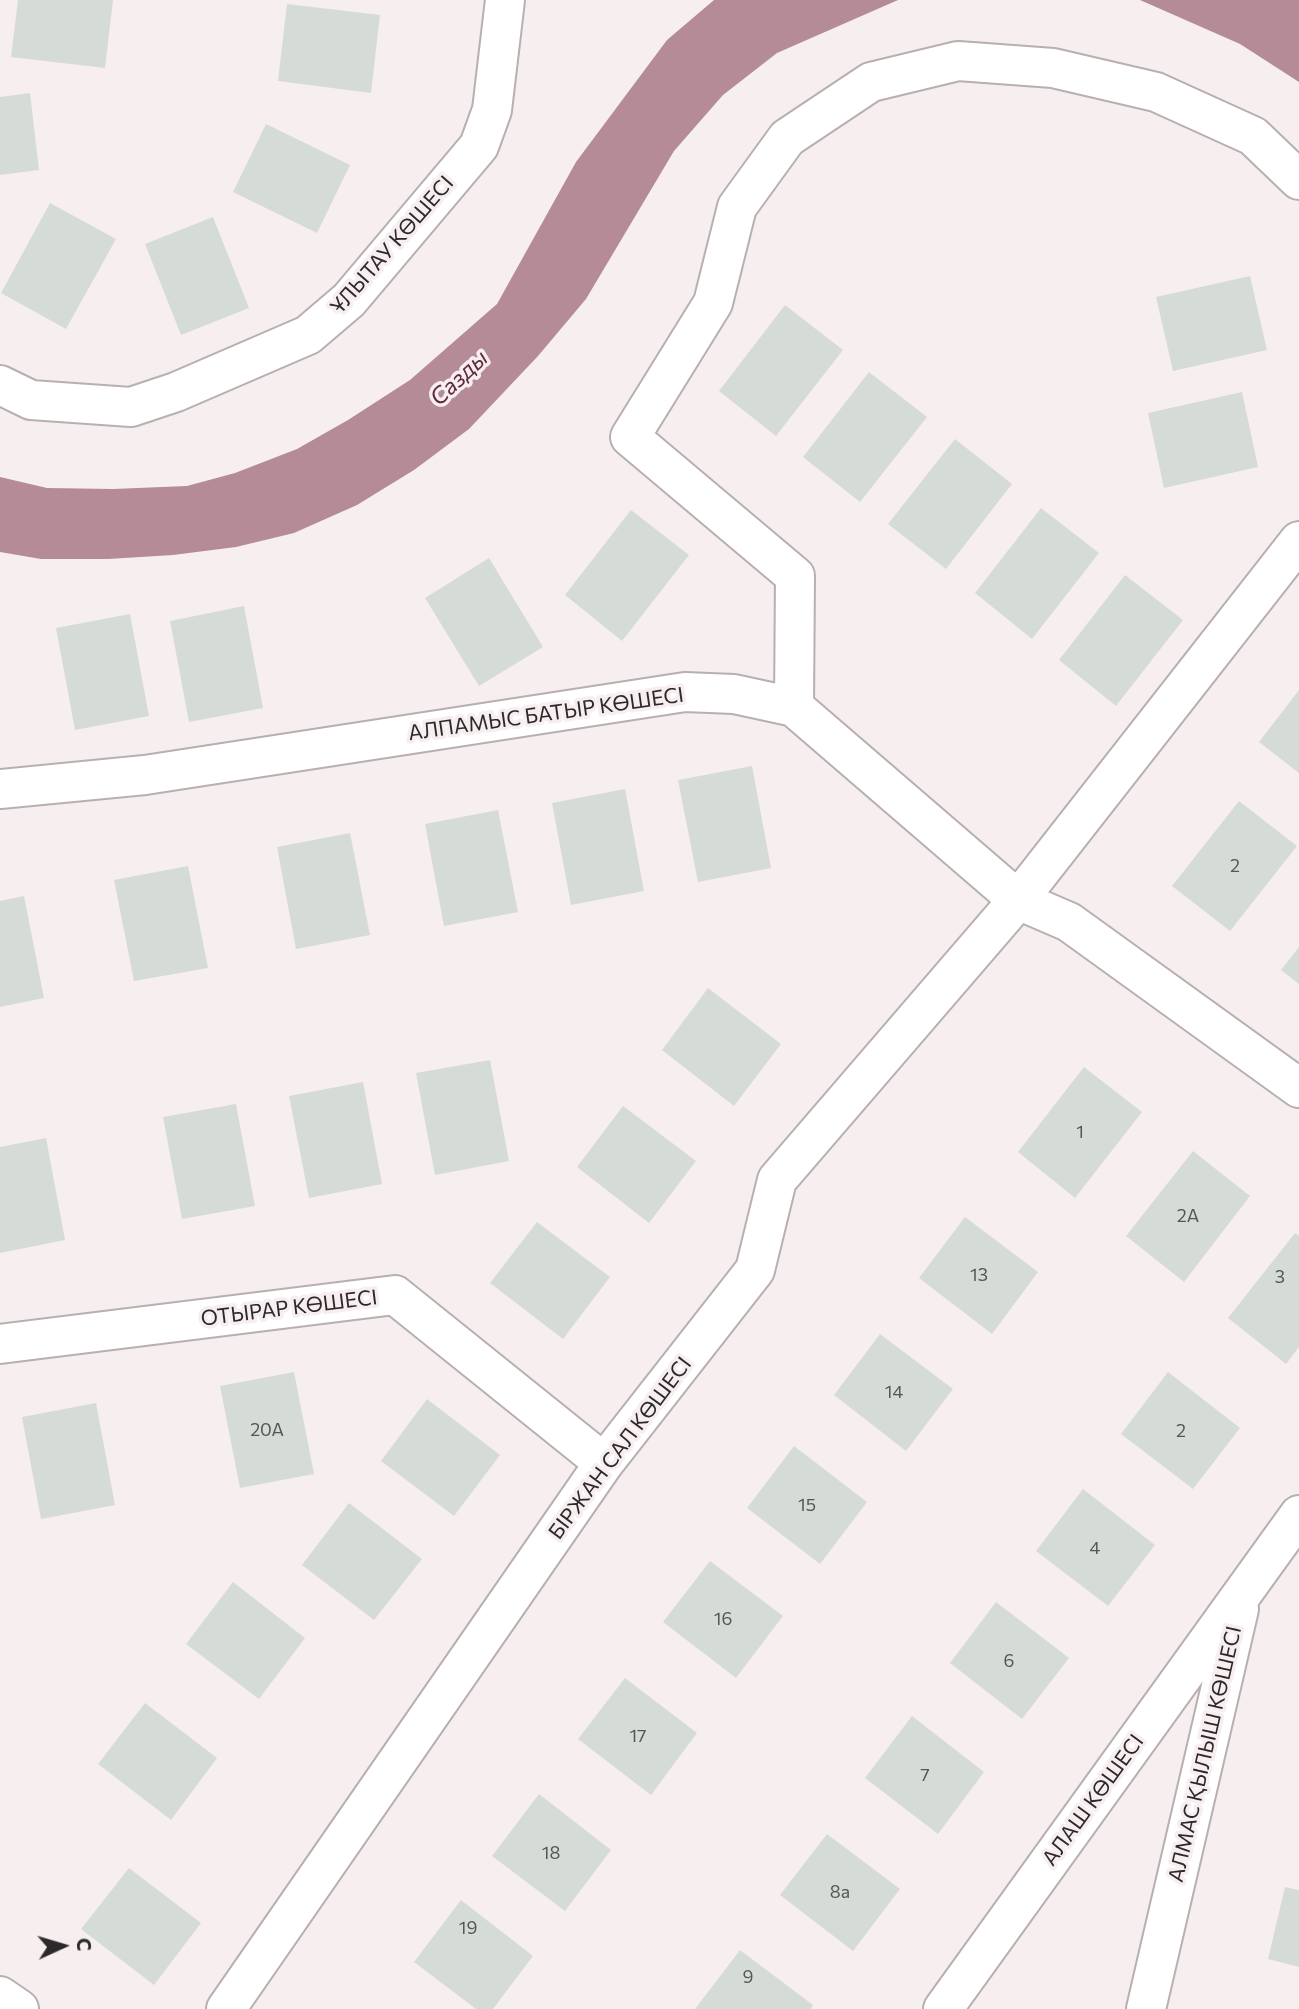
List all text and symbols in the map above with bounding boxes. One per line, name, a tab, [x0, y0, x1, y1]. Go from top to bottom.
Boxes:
street label: ҰЛЫТАУ КӨШЕСІ	[325, 171, 459, 319]
water label: Сазды	[424, 344, 494, 412]
street label: АЛПАМЫС БАТЫР КӨШЕСІ	[407, 682, 685, 746]
house number: 2	[1230, 855, 1240, 877]
house number: 1	[1076, 1121, 1084, 1143]
house number: 2А	[1177, 1205, 1199, 1227]
house number: 13	[970, 1264, 988, 1286]
house number: 3	[1275, 1266, 1285, 1288]
street label: ОТЫРАР КӨШЕСІ	[199, 1285, 379, 1331]
street label: БІРЖАН САЛ КӨШЕСІ	[543, 1352, 697, 1544]
house number: 14	[885, 1381, 903, 1403]
house number: 20А	[250, 1419, 284, 1441]
house number: 2	[1176, 1420, 1186, 1442]
house number: 15	[798, 1494, 816, 1516]
house number: 4	[1090, 1537, 1100, 1559]
house number: 16	[714, 1608, 732, 1630]
street label: АЛМАС ҚЫЛЫШ КӨШЕСІ	[1163, 1624, 1247, 1884]
house number: 6	[1004, 1650, 1014, 1672]
house number: 17	[629, 1725, 647, 1747]
street label: АЛАШ КӨШЕСІ	[1037, 1730, 1149, 1870]
house number: 7	[920, 1764, 930, 1786]
house number: 18	[542, 1842, 560, 1864]
house number: 8а	[830, 1881, 850, 1903]
north arrow	[28, 1911, 98, 1981]
house number: 19	[459, 1917, 477, 1939]
text: С	[73, 1937, 96, 1952]
house number: 9	[743, 1966, 753, 1988]

